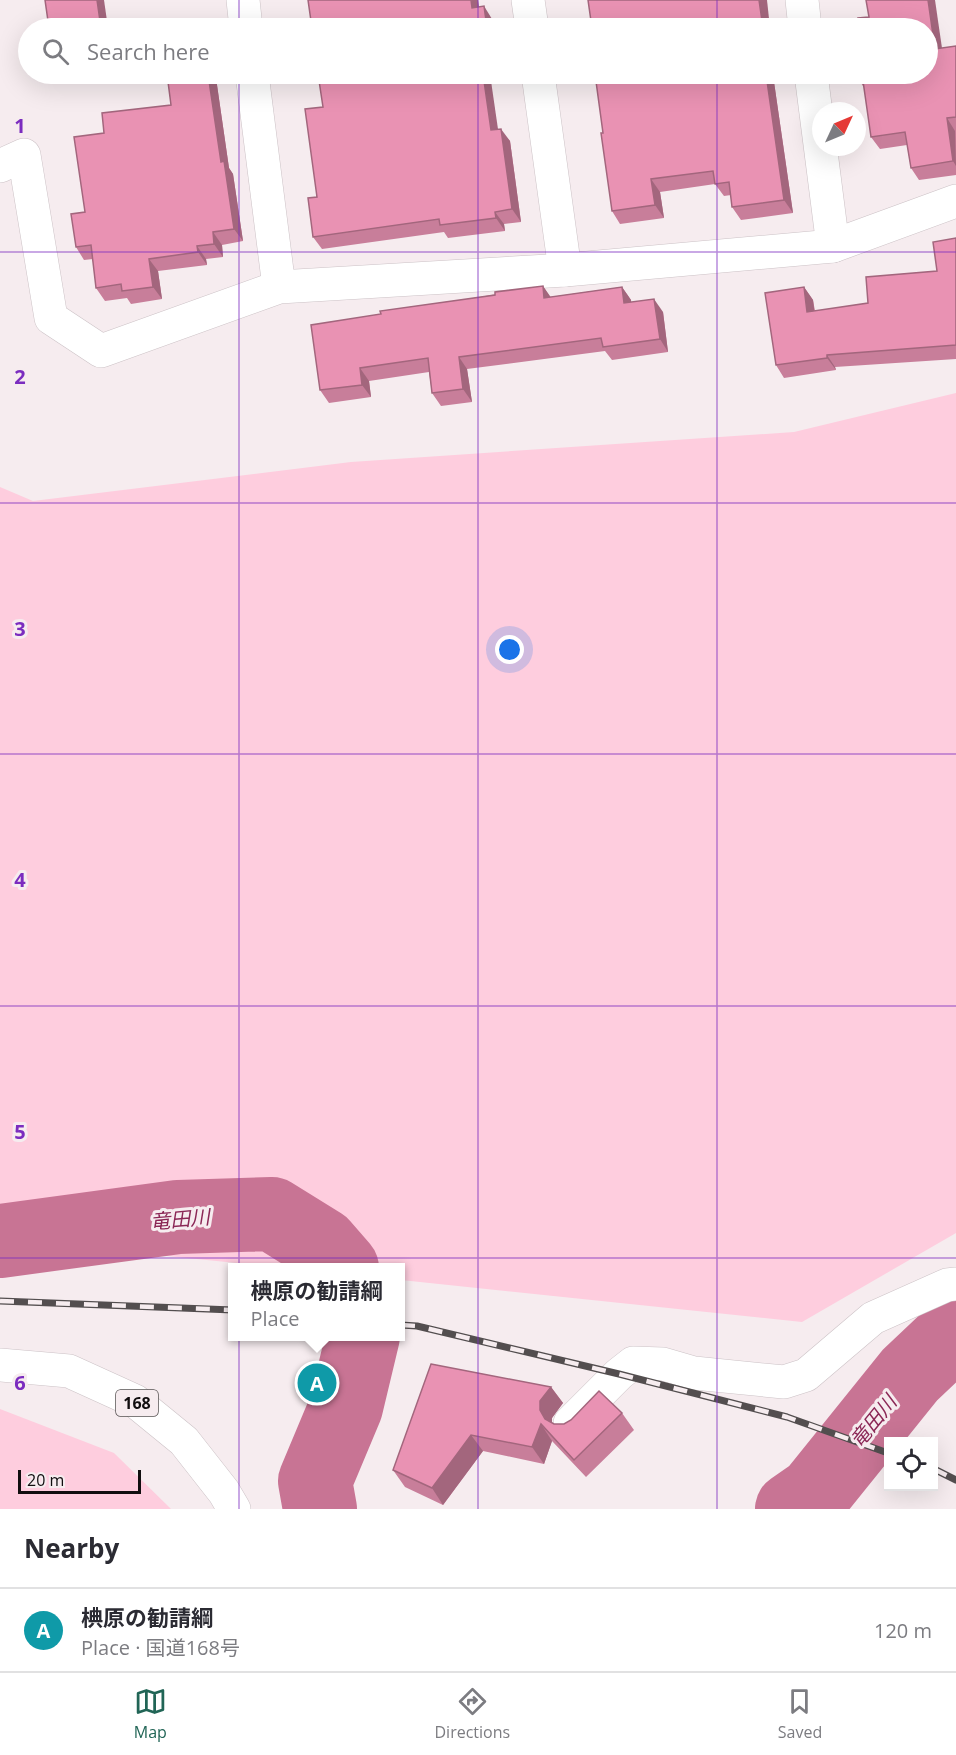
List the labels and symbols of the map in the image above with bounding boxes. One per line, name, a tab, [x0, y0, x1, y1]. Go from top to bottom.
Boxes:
north arrow	[812, 102, 866, 156]
text: 1	[14, 112, 26, 139]
text: 2	[14, 363, 26, 390]
text: 3	[14, 615, 26, 642]
your location	[495, 635, 524, 664]
text: 4	[14, 866, 26, 893]
text: 5	[14, 1118, 26, 1145]
water label: 竜田川	[149, 1203, 213, 1235]
pin: A	[298, 1360, 336, 1406]
text: 6	[14, 1369, 26, 1396]
water label: 竜田川	[844, 1388, 904, 1453]
road number: 168	[116, 1390, 158, 1416]
scale bar	[18, 1467, 141, 1494]

